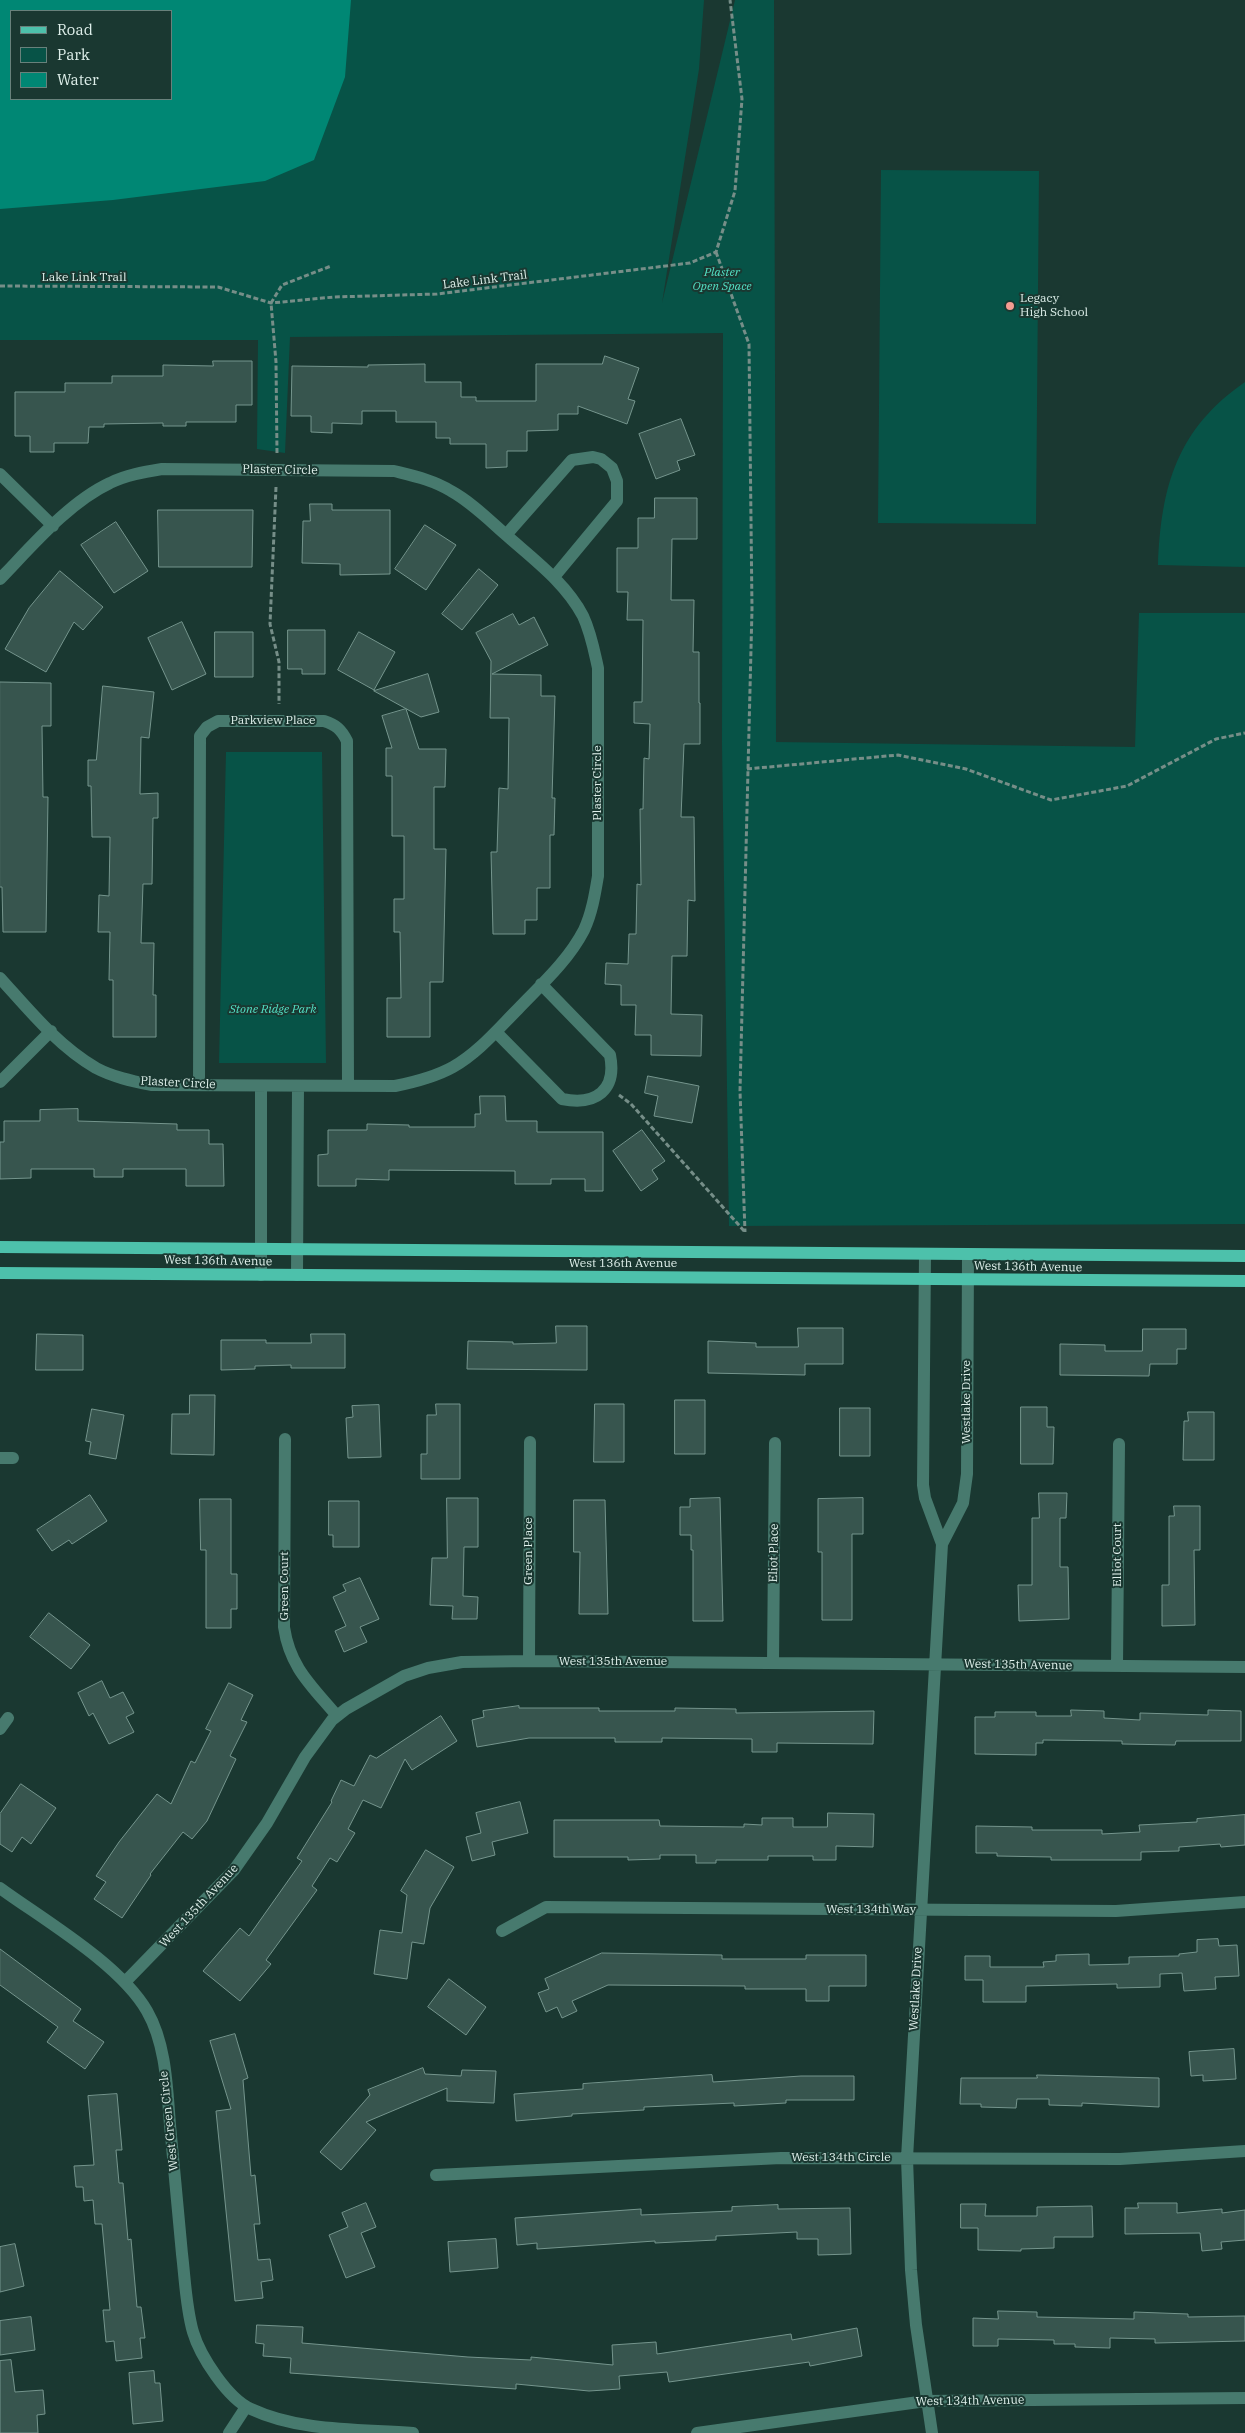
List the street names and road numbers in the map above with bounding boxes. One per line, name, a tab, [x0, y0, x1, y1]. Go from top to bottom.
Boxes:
street label: Lake Link Trail	[442, 268, 528, 292]
street label: Lake Link Trail	[42, 271, 126, 285]
street label: Plaster Circle	[242, 462, 318, 478]
street label: Parkview Place	[230, 714, 316, 728]
street label: Plaster Circle	[591, 745, 605, 821]
street label: Plaster Circle	[140, 1074, 216, 1092]
street label: West 136th Avenue	[164, 1253, 272, 1269]
street label: West 136th Avenue	[569, 1257, 677, 1271]
street label: West 136th Avenue	[974, 1259, 1082, 1275]
street label: Westlake Drive	[960, 1360, 974, 1444]
street label: Green Place	[522, 1517, 536, 1585]
street label: Eliot Place	[766, 1523, 782, 1583]
street label: Elliot Court	[1111, 1523, 1125, 1587]
street label: Green Court	[278, 1552, 292, 1620]
street label: West 135th Avenue	[559, 1655, 667, 1669]
street label: West 135th Avenue	[964, 1657, 1072, 1673]
street label: West 135th Avenue	[157, 1861, 241, 1951]
street label: West 134th Way	[826, 1903, 916, 1917]
street label: Westlake Drive	[907, 1947, 925, 2031]
street label: West Green Circle	[157, 2070, 181, 2172]
street label: West 134th Circle	[791, 2151, 891, 2165]
street label: West 134th Avenue	[916, 2393, 1024, 2409]

